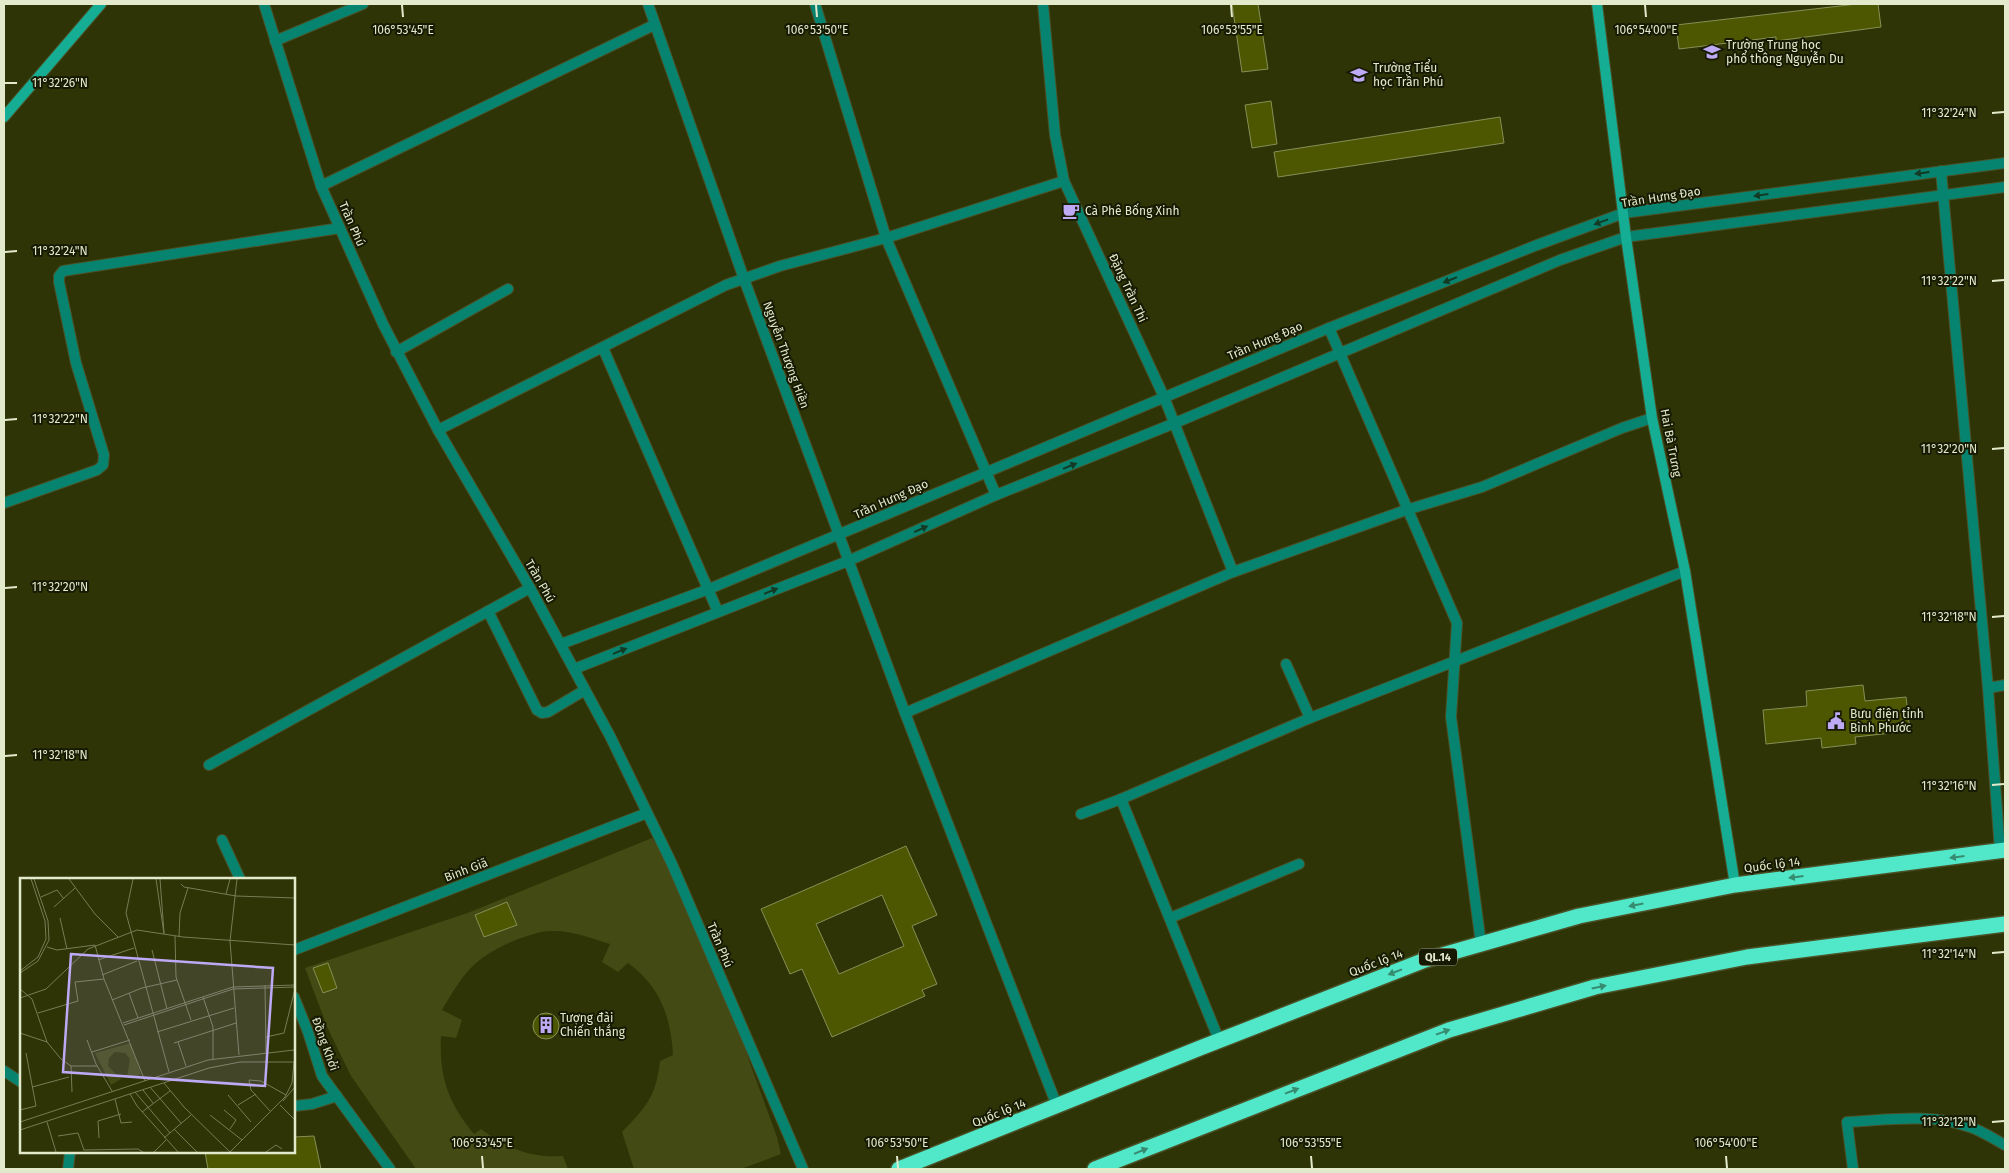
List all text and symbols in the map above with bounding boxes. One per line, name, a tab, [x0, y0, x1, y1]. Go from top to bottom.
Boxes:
text: 106°53'45"E	[372, 23, 434, 37]
text: 106°53'50"E	[786, 23, 848, 37]
text: 106°53'55"E	[1201, 23, 1263, 37]
text: 106°54'00"E	[1614, 23, 1678, 37]
place label: Trường Trung học phổ thông Nguyễn Du	[1726, 38, 1844, 66]
school or university icon: Trường Trung học phổ thông Nguyễn Du	[1702, 42, 1722, 62]
place label: Trường Tiểu học Trần Phú	[1373, 59, 1444, 89]
school or university icon: Trường Tiểu học Trần Phú	[1349, 65, 1369, 85]
text: 11°32'26"N	[32, 76, 88, 90]
text: 11°32'24"N	[1921, 106, 1977, 120]
one-way arrow	[1914, 170, 1930, 178]
street label: Trần Hưng Đạo	[1620, 183, 1702, 210]
one-way arrow	[1753, 191, 1769, 199]
street label: Trần Phú	[336, 199, 369, 249]
cafe icon: Cà Phê Bống Xinh	[1061, 201, 1081, 221]
place label: Cà Phê Bống Xinh	[1085, 203, 1179, 218]
one-way arrow	[1593, 218, 1608, 226]
text: 11°32'24"N	[32, 244, 88, 258]
street label: Đặng Trần Thi	[1106, 251, 1151, 325]
text: 11°32'22"N	[1921, 274, 1977, 288]
one-way arrow	[1442, 277, 1457, 284]
street label: Nguyễn Thượng Hiền	[760, 299, 813, 410]
street label: Trần Hưng Đạo	[1225, 318, 1305, 363]
street label: Hai Bà Trưng	[1658, 408, 1685, 479]
text: 11°32'22"N	[32, 412, 88, 426]
text: 11°32'20"N	[1921, 442, 1977, 456]
one-way arrow	[1063, 461, 1077, 469]
street label: Trần Hưng Đạo	[851, 475, 930, 522]
one-way arrow	[914, 524, 928, 532]
street label: Trần Phú	[522, 556, 559, 605]
text: 11°32'20"N	[32, 580, 88, 594]
one-way arrow	[763, 587, 778, 595]
text: 11°32'18"N	[1921, 610, 1977, 624]
one-way arrow	[612, 647, 627, 654]
place label: Bưu điện tỉnh Bình Phước	[1850, 707, 1924, 735]
public building icon: Bưu điện tỉnh Bình Phước	[1826, 711, 1846, 731]
text: 11°32'18"N	[32, 748, 88, 762]
text: 11°32'16"N	[1921, 779, 1977, 793]
one-way arrow	[1949, 853, 1965, 861]
street label: Quốc lộ 14	[1743, 854, 1801, 875]
street label: Bình Giã	[442, 855, 490, 885]
one-way arrow	[1787, 873, 1803, 881]
inset map	[20, 878, 295, 1153]
one-way arrow	[1627, 901, 1643, 909]
street label: Trần Phú	[704, 920, 737, 970]
street label: Quốc lộ 14	[1347, 945, 1405, 980]
text: 11°32'14"N	[1922, 947, 1976, 961]
road number: QL.14	[1419, 949, 1457, 966]
one-way arrow	[1387, 968, 1402, 976]
one-way arrow	[1591, 982, 1607, 990]
place label: Tượng đài Chiến thắng	[560, 1011, 626, 1039]
street label: Đồng Khởi	[309, 1015, 342, 1073]
building icon: Tượng đài Chiến thắng	[536, 1015, 556, 1035]
one-way arrow	[1436, 1028, 1451, 1036]
one-way arrow	[1284, 1087, 1299, 1094]
street label: Quốc lộ 14	[970, 1095, 1028, 1130]
text: 11°32'12"N	[1921, 1115, 1977, 1129]
text: 106°53'45"E	[451, 1136, 513, 1150]
text: 106°53'50"E	[866, 1136, 928, 1150]
text: 106°53'55"E	[1280, 1136, 1342, 1150]
text: 106°54'00"E	[1694, 1136, 1758, 1150]
one-way arrow	[1133, 1147, 1148, 1154]

